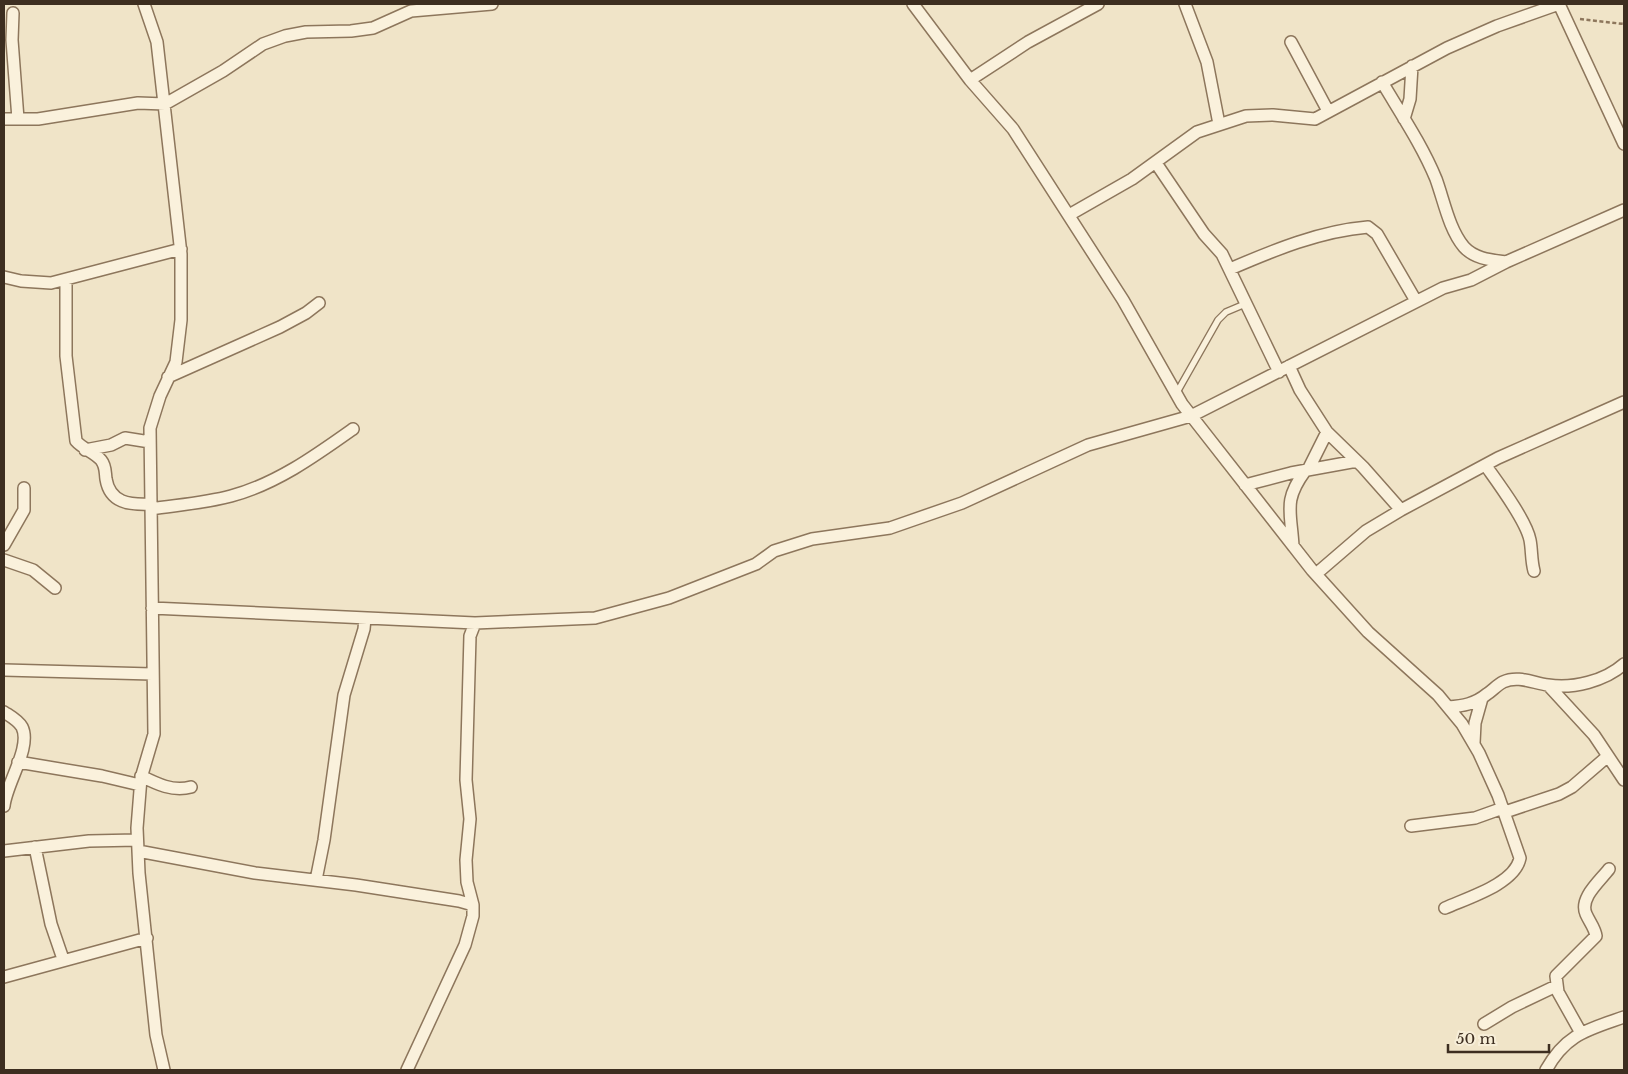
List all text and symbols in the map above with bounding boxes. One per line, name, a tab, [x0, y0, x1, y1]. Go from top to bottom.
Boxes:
scale bar	[1448, 1022, 1549, 1054]
text: 50 m	[1456, 1029, 1496, 1048]

